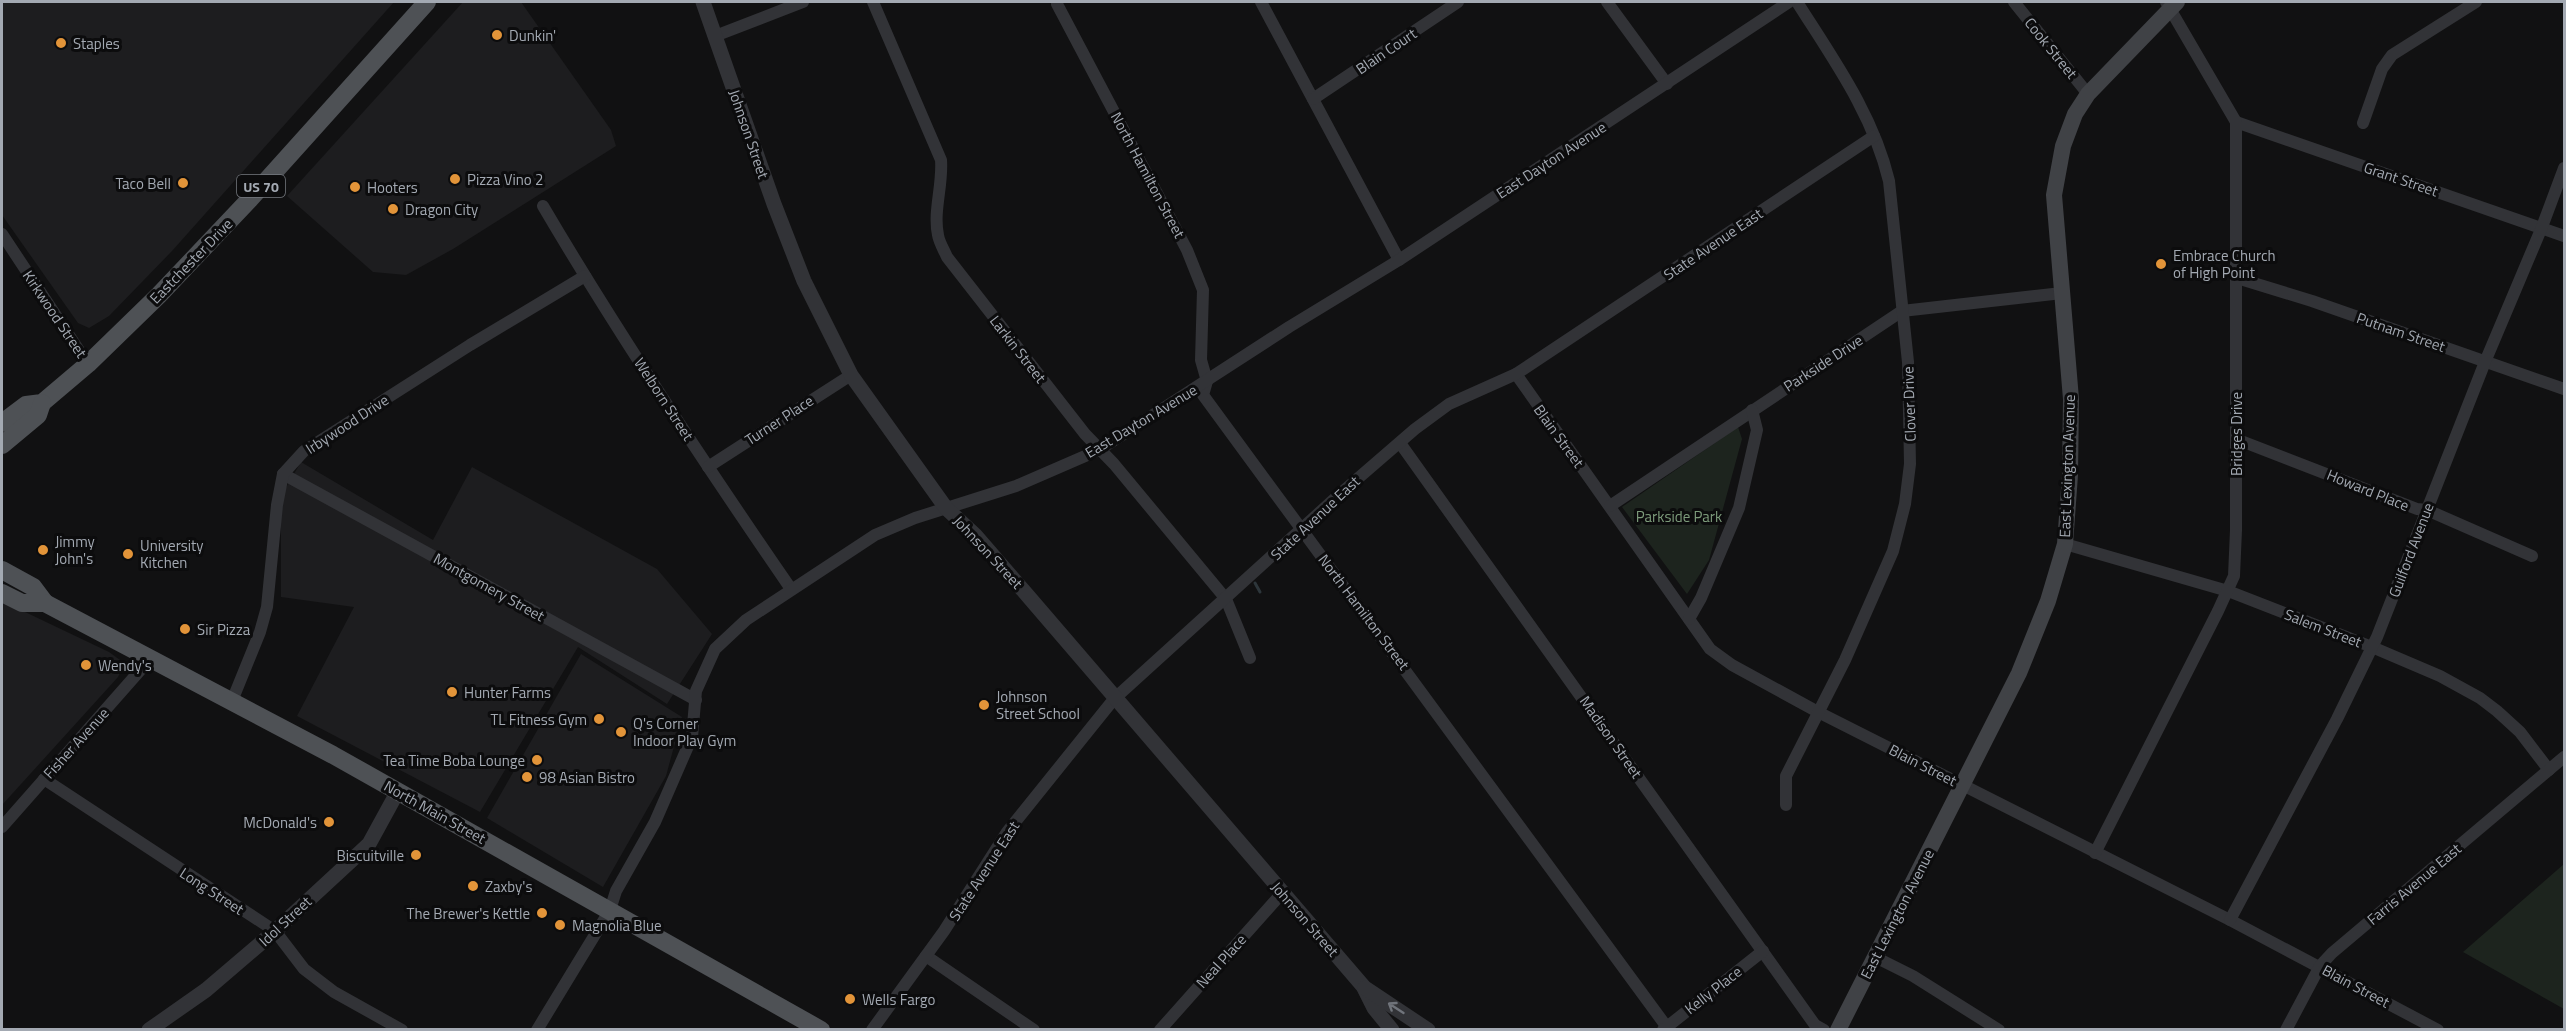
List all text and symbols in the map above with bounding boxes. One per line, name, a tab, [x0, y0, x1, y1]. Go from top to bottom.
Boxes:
street label: Cook Street	[2019, 12, 2083, 84]
street label: Blain Court	[1351, 22, 1422, 80]
place label: Dunkin'	[509, 24, 556, 47]
marker: Dunkin'	[490, 28, 504, 42]
place label: Staples	[73, 32, 120, 55]
marker: Staples	[54, 36, 68, 50]
street label: Johnson Street	[723, 86, 775, 183]
street label: North Hamilton Street	[1105, 108, 1191, 243]
street label: East Dayton Avenue	[1491, 116, 1611, 204]
street label: Grant Street	[2361, 156, 2442, 203]
place label: Pizza Vino 2	[467, 168, 543, 191]
place label: Taco Bell	[116, 172, 171, 195]
marker: Pizza Vino 2	[448, 172, 462, 186]
road number: US 70	[237, 175, 285, 197]
marker: Taco Bell	[176, 176, 190, 190]
place label: Hooters	[367, 176, 418, 199]
marker: Hooters	[348, 180, 362, 194]
place label: Dragon City	[405, 198, 478, 221]
marker: Dragon City	[386, 202, 400, 216]
street label: State Avenue East	[1659, 202, 1768, 286]
street label: Eastchester Drive	[144, 213, 238, 309]
place label: Embrace Church of High Point	[2173, 244, 2276, 284]
marker: Embrace Church of High Point	[2154, 257, 2168, 271]
street label: Kirkwood Street	[17, 266, 93, 363]
street label: Putnam Street	[2354, 306, 2449, 358]
street label: Larkin Street	[984, 310, 1052, 388]
street label: Parkside Drive	[1779, 329, 1867, 397]
street label: Welborn Street	[628, 353, 700, 446]
street label: Clover Drive	[1896, 366, 1922, 442]
street label: East Dayton Avenue	[1081, 378, 1201, 464]
street label: Irbywood Drive	[301, 388, 393, 460]
street label: Turner Place	[740, 389, 818, 451]
street label: Bridges Drive	[2225, 392, 2248, 476]
street label: East Lexington Avenue	[2053, 394, 2081, 538]
street label: Blain Street	[1528, 399, 1590, 473]
street label: Howard Place	[2323, 463, 2413, 517]
street label: State Avenue East	[1265, 470, 1366, 566]
street label: Guilford Avenue	[2382, 499, 2440, 601]
park label: Parkside Park	[1636, 505, 1722, 528]
street label: Johnson Street	[948, 510, 1029, 594]
place label: Jimmy John's	[55, 530, 95, 570]
place label: University Kitchen	[140, 534, 204, 574]
marker: Jimmy John's	[36, 543, 50, 557]
marker: University Kitchen	[121, 547, 135, 561]
street label: Montgomery Street	[429, 547, 549, 627]
street label: North Hamilton Street	[1313, 549, 1416, 675]
street label: Salem Street	[2281, 603, 2366, 654]
place label: Sir Pizza	[197, 618, 251, 641]
marker: Sir Pizza	[178, 622, 192, 636]
place label: Wendy's	[98, 654, 152, 677]
marker: Wendy's	[79, 658, 93, 672]
place label: Hunter Farms	[464, 681, 551, 704]
marker: Hunter Farms	[445, 685, 459, 699]
place label: Johnson Street School	[996, 685, 1080, 725]
street label: Madison Street	[1574, 691, 1648, 784]
marker: Johnson Street School	[977, 698, 991, 712]
street label: Fisher Avenue	[38, 702, 114, 784]
place label: TL Fitness Gym	[490, 708, 587, 731]
marker: TL Fitness Gym	[592, 712, 606, 726]
place label: Q's Corner Indoor Play Gym	[633, 712, 736, 752]
marker: Q's Corner Indoor Play Gym	[614, 725, 628, 739]
street label: Blain Street	[1885, 738, 1962, 792]
place label: Tea Time Boba Lounge	[383, 749, 525, 772]
marker: Tea Time Boba Lounge	[530, 753, 544, 767]
place label: 98 Asian Bistro	[539, 766, 635, 789]
marker: 98 Asian Bistro	[520, 770, 534, 784]
street label: North Main Street	[380, 774, 491, 850]
place label: McDonald's	[243, 811, 317, 834]
marker: McDonald's	[322, 815, 336, 829]
street label: State Avenue East	[943, 816, 1025, 926]
street label: Farris Avenue East	[2362, 837, 2467, 930]
place label: Biscuitville	[336, 844, 404, 867]
street label: East Lexington Avenue	[1854, 845, 1940, 983]
marker: Biscuitville	[409, 848, 423, 862]
street label: Long Street	[175, 862, 249, 921]
place label: Zaxby's	[485, 875, 532, 898]
street label: Johnson Street	[1266, 876, 1345, 962]
marker: Zaxby's	[466, 879, 480, 893]
street label: Idol Street	[253, 890, 317, 952]
place label: The Brewer's Kettle	[407, 902, 530, 925]
marker: The Brewer's Kettle	[535, 906, 549, 920]
place label: Magnolia Blue	[572, 914, 662, 937]
marker: Magnolia Blue	[553, 918, 567, 932]
street label: Neal Place	[1190, 929, 1252, 993]
street label: Blain Street	[2318, 959, 2395, 1014]
street label: Kelly Place	[1679, 960, 1747, 1020]
place label: Wells Fargo	[862, 988, 935, 1011]
marker: Wells Fargo	[843, 992, 857, 1006]
one-way arrow	[1387, 1001, 1404, 1014]

